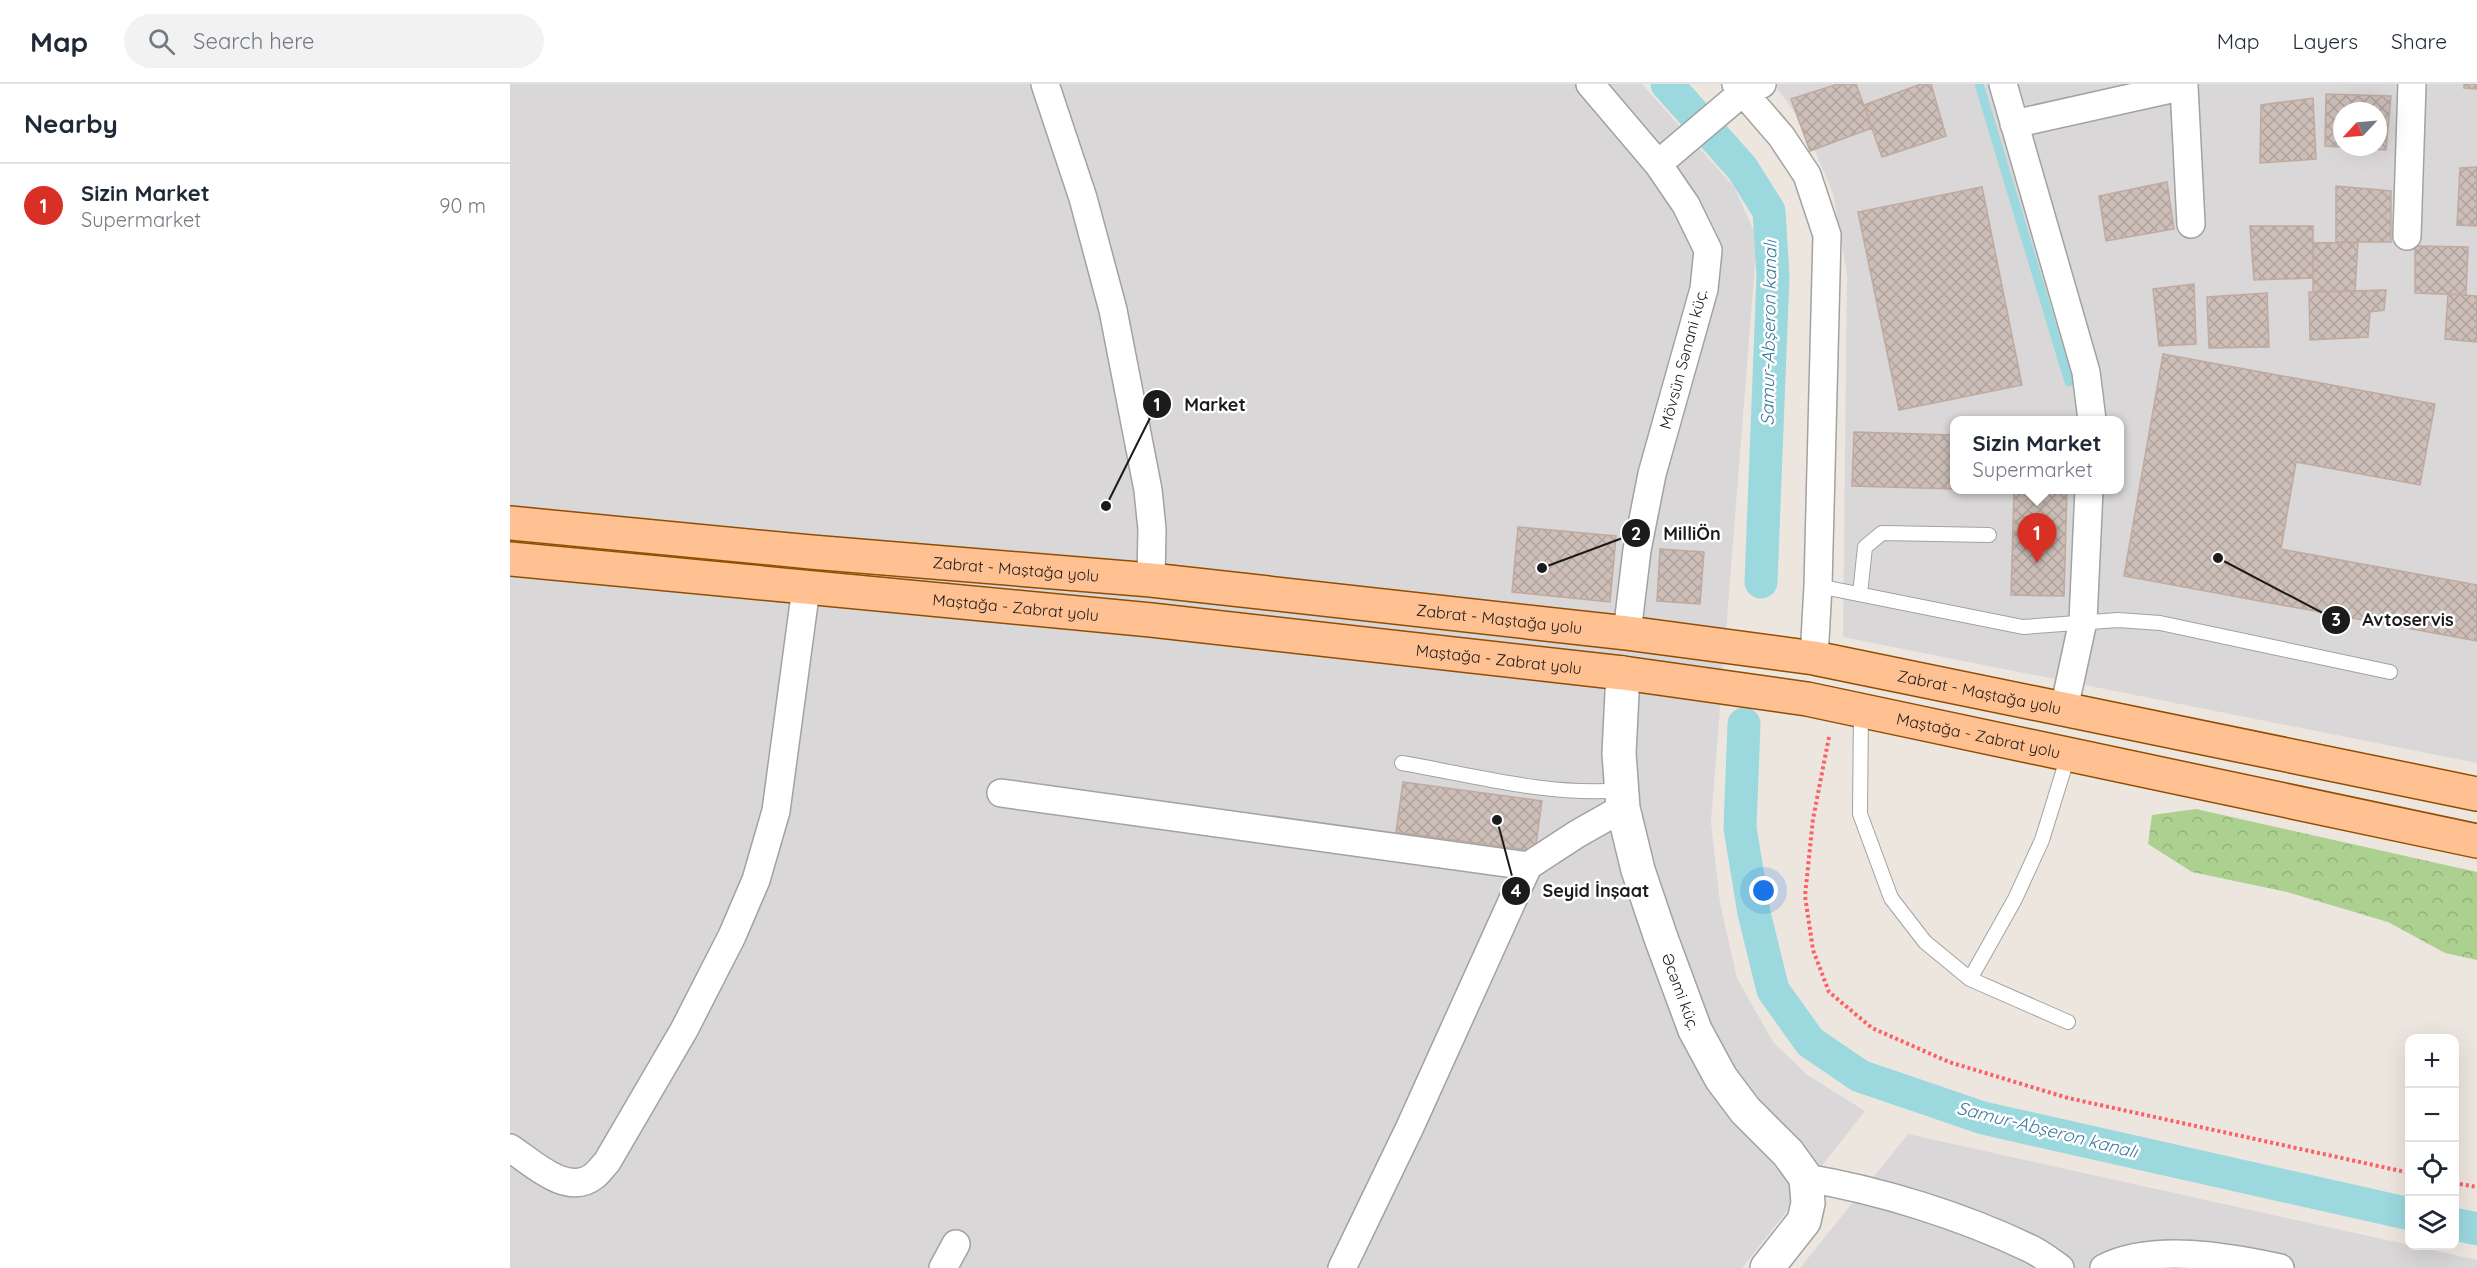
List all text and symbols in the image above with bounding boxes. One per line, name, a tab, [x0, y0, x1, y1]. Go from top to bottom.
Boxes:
search box	[124, 14, 544, 68]
text: Map	[30, 24, 88, 59]
icon: search	[145, 25, 178, 58]
text: Search here	[193, 27, 315, 55]
text: Map	[2217, 28, 2260, 54]
text: Layers	[2293, 28, 2358, 54]
text: Share	[2391, 28, 2447, 54]
north arrow	[2333, 102, 2387, 156]
text: Nearby	[24, 107, 118, 140]
text: Sizin Market	[81, 179, 210, 207]
text: 1	[40, 193, 47, 218]
text: 90 m	[439, 193, 486, 218]
text: Supermarket	[81, 207, 201, 232]
water label: Samur-Abşeron kanalı	[1755, 239, 1782, 426]
street label: Mövsün Sənani küç.	[1655, 287, 1711, 431]
callout: Market	[1142, 386, 1258, 422]
text: 1	[1153, 393, 1161, 416]
text: Market	[1184, 393, 1246, 416]
popup	[1950, 416, 2124, 494]
text: Sizin Market	[1973, 429, 2101, 457]
text: Supermarket	[1973, 457, 2093, 482]
pin: 1	[2018, 514, 2056, 563]
callout: MilliÖn	[1621, 515, 1733, 551]
text: 2	[1631, 522, 1641, 545]
text: MilliÖn	[1663, 522, 1721, 545]
street label: Zabrat - Maştağa yolu	[932, 552, 1100, 586]
street label: Maştağa - Zabrat yolu	[932, 589, 1100, 625]
street label: Zabrat - Maştağa yolu	[1415, 600, 1583, 638]
callout: Avtoservis	[2321, 602, 2466, 638]
text: 3	[2331, 608, 2341, 631]
text: Avtoservis	[2362, 608, 2454, 631]
street label: Maştağa - Zabrat yolu	[1415, 640, 1583, 678]
street label: Zabrat - Maştağa yolu	[1896, 665, 2063, 718]
street label: Maştağa - Zabrat yolu	[1895, 708, 2062, 762]
callout: Seyid İnşaat	[1501, 873, 1662, 909]
your location	[1749, 876, 1778, 905]
text: 4	[1511, 879, 1522, 902]
text: Seyid İnşaat	[1543, 879, 1649, 902]
street label: Əcəmi küç.	[1657, 950, 1704, 1033]
map controls	[2405, 1034, 2459, 1250]
button: +	[2405, 1034, 2459, 1088]
button: −	[2405, 1088, 2459, 1142]
water label: Samur-Abşeron kanalı	[1954, 1096, 2141, 1163]
button: locate	[2405, 1142, 2459, 1196]
button: layers	[2405, 1196, 2459, 1250]

